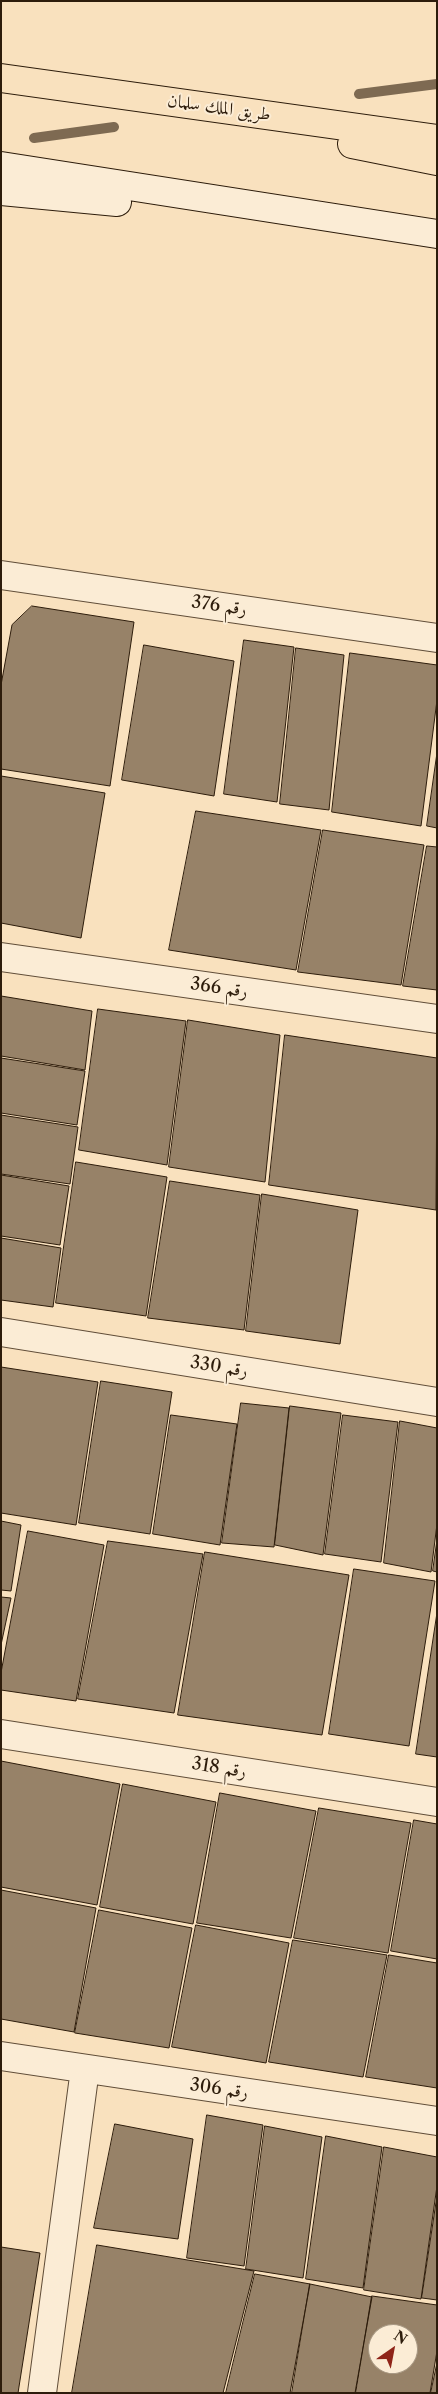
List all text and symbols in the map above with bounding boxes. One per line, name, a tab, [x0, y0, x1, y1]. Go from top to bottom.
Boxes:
street label: طريق الملك سلمان	[166, 90, 272, 126]
street label: رقم 376	[190, 591, 248, 621]
street label: رقم 366	[189, 973, 249, 1003]
street label: رقم 330	[189, 1352, 249, 1382]
street label: رقم 318	[190, 1753, 248, 1783]
street label: رقم 306	[189, 2074, 249, 2104]
north arrow	[368, 2324, 418, 2374]
text: N	[391, 2326, 411, 2348]

